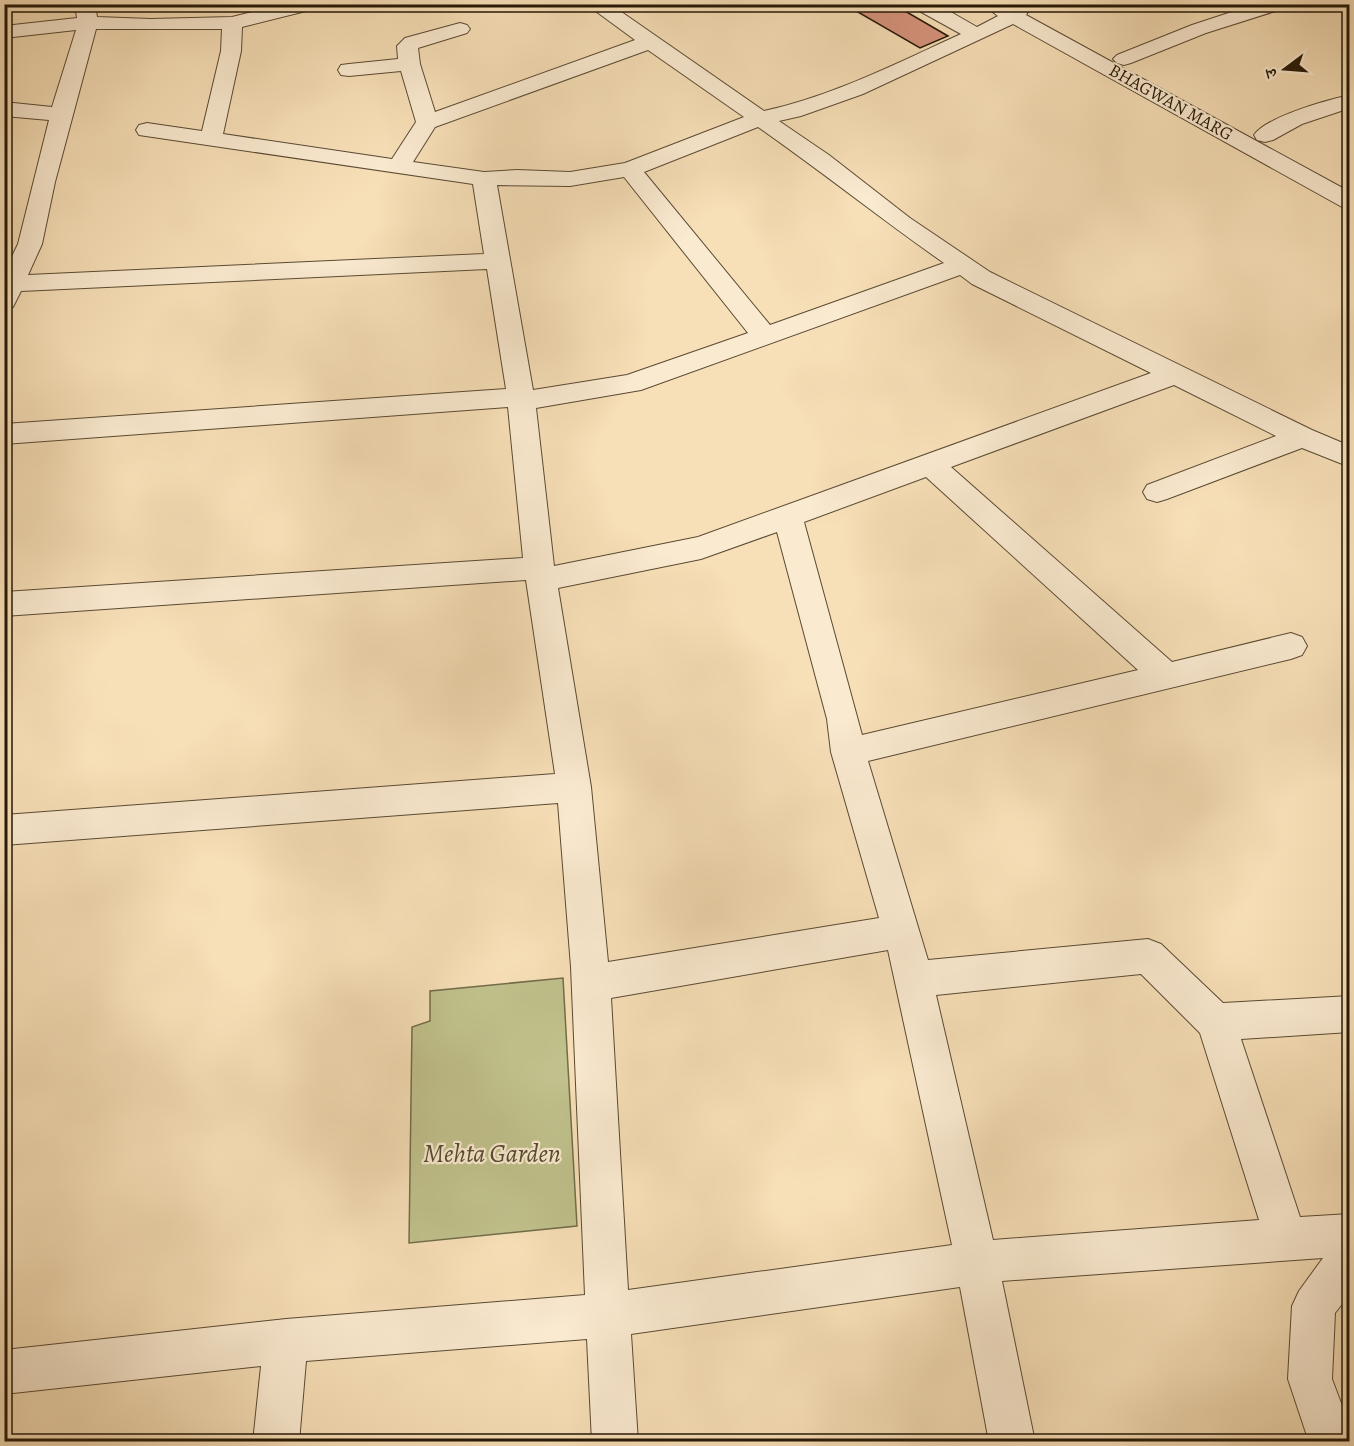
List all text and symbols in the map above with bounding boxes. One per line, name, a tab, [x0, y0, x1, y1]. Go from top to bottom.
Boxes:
north arrow	[1255, 39, 1315, 99]
street label: BHAGWAN MARG	[1105, 58, 1237, 146]
text: उ	[1259, 64, 1284, 81]
park label: Mehta Garden	[423, 1136, 561, 1171]

